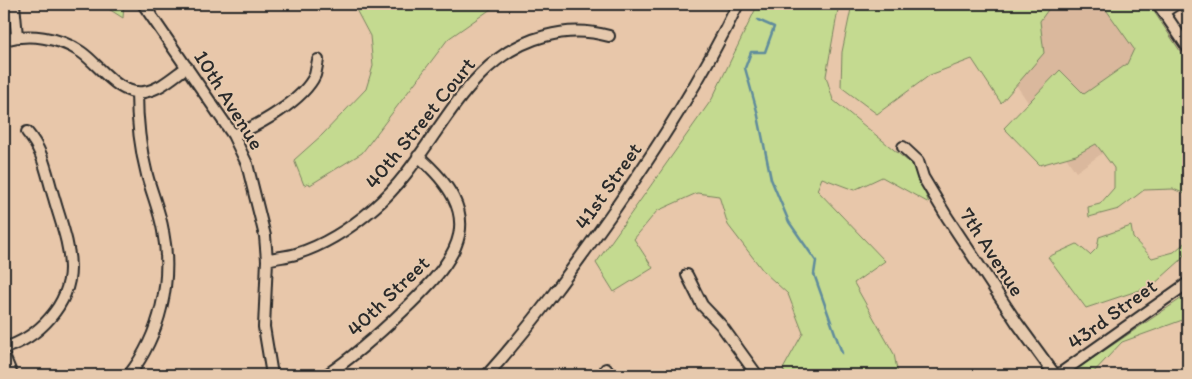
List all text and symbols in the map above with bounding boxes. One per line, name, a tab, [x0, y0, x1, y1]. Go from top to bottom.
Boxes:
street label: 10th Avenue	[189, 45, 270, 154]
street label: 40th Street Court	[359, 52, 480, 193]
street label: 41st Street	[569, 137, 647, 234]
street label: 7th Avenue	[955, 203, 1030, 301]
street label: 40th Street	[341, 250, 434, 341]
street label: 43rd Street	[1062, 273, 1161, 354]

